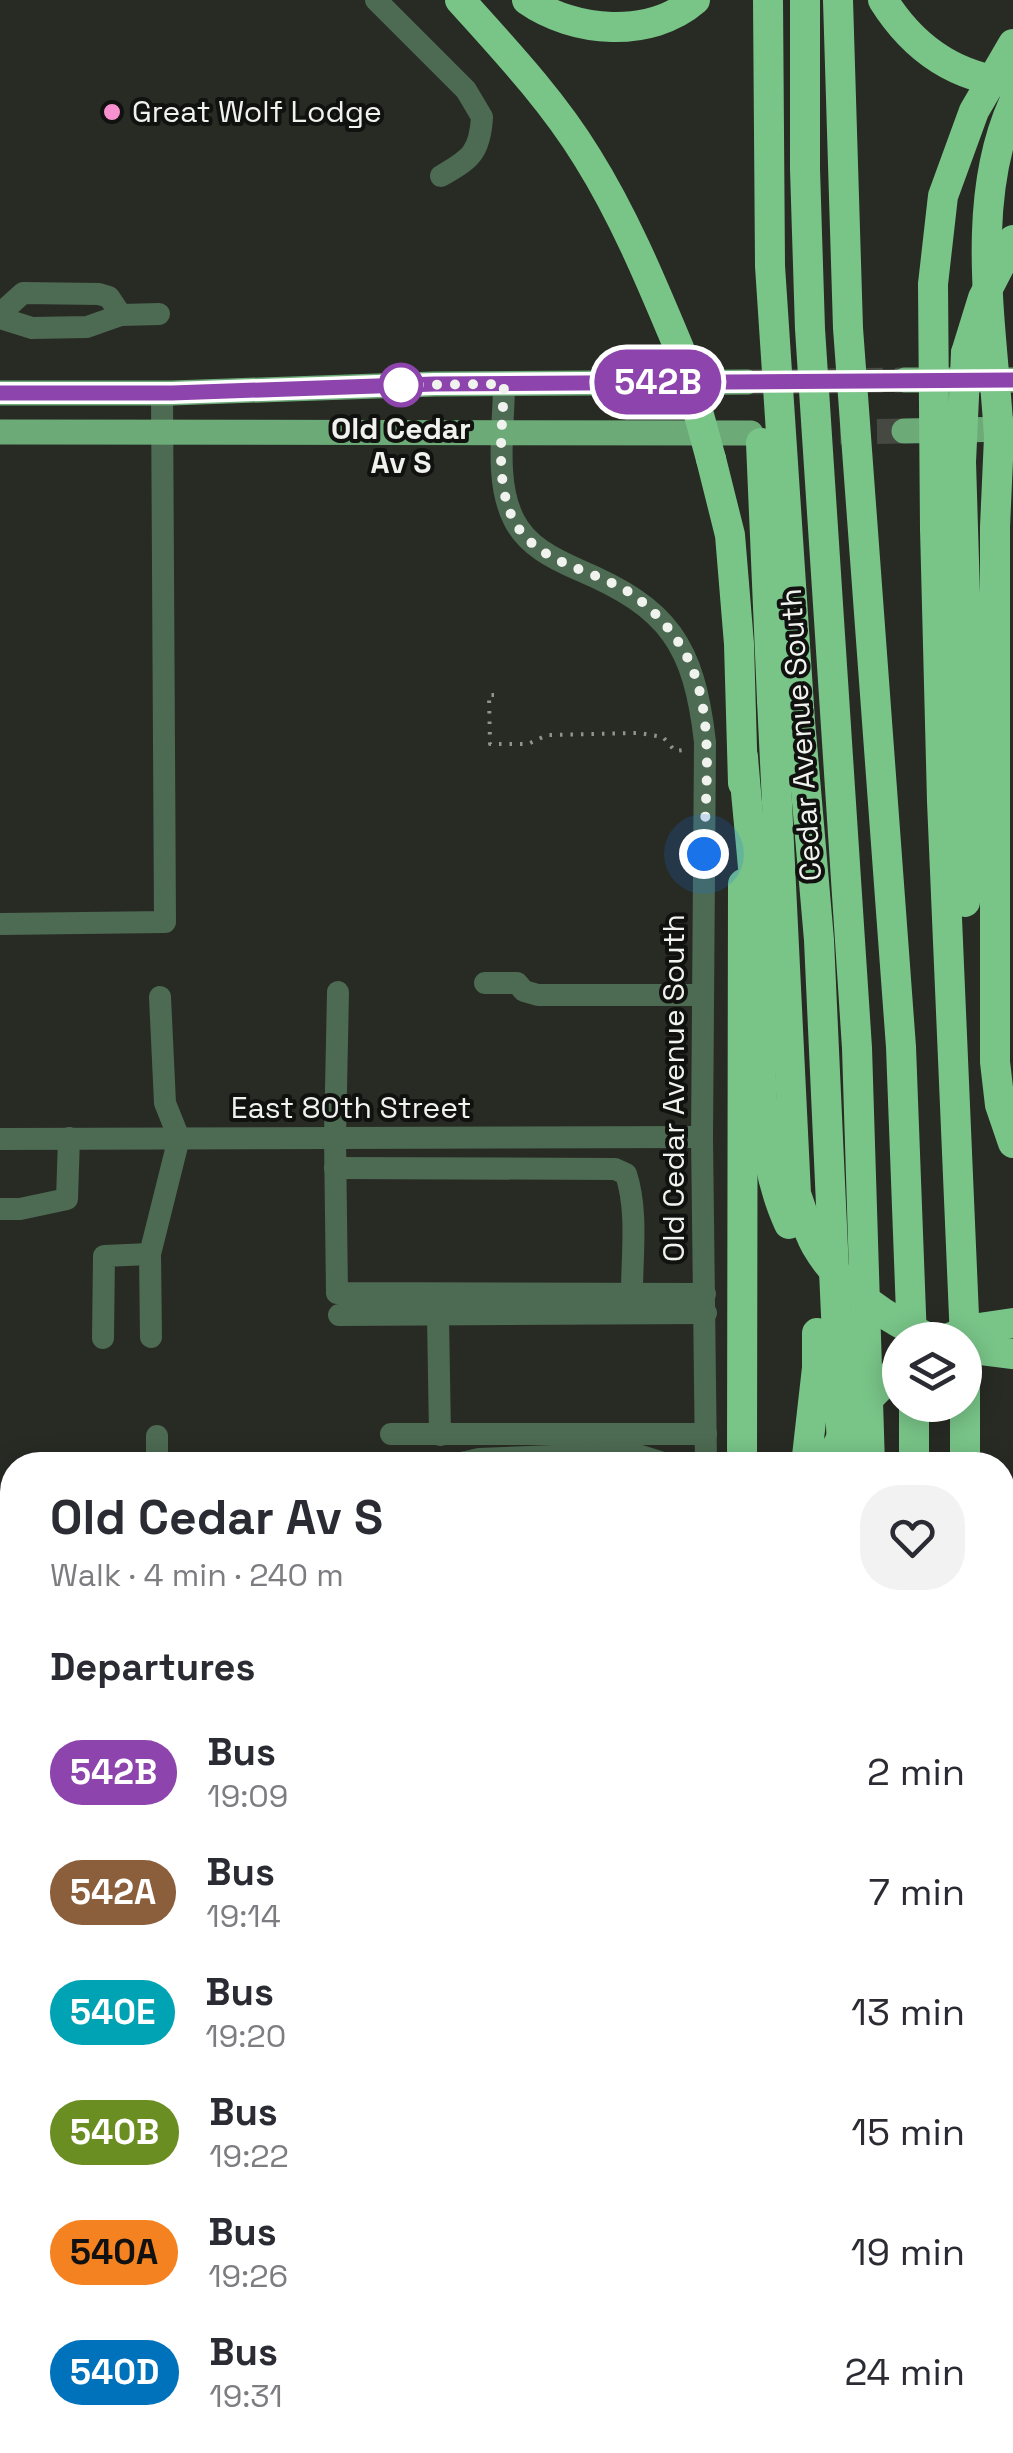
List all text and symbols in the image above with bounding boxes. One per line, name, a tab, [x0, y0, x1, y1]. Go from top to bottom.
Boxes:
place label: Great Wolf Lodge	[132, 92, 382, 131]
marker: Great Wolf Lodge	[101, 101, 123, 123]
line badge: 542B	[588, 350, 728, 414]
text: 542B	[614, 360, 702, 404]
marker: Old Cedar Av S	[380, 364, 422, 406]
place label: Old Cedar Av S	[331, 409, 471, 482]
street label: Cedar Avenue South	[771, 587, 830, 883]
your location	[679, 829, 729, 879]
street label: Old Cedar Avenue South	[654, 914, 693, 1262]
street label: East 80th Street	[231, 1088, 471, 1127]
map controls	[882, 1322, 982, 1422]
button: layers	[882, 1322, 982, 1422]
button: heart	[860, 1485, 965, 1590]
text: Old Cedar Av S	[50, 1487, 383, 1548]
text: Walk · 4 min · 240 m	[50, 1555, 344, 1595]
text: Departures	[50, 1643, 255, 1691]
text: Bus	[207, 1728, 276, 1776]
text: 2 min	[867, 1748, 965, 1796]
text: 542B	[70, 1750, 157, 1794]
text: 19:09	[207, 1776, 288, 1816]
text: Bus	[206, 1848, 275, 1896]
text: 7 min	[869, 1868, 965, 1916]
text: 542A	[70, 1870, 156, 1914]
text: 19:14	[206, 1896, 281, 1936]
text: Bus	[205, 1968, 274, 2016]
text: 13 min	[851, 1988, 965, 2036]
text: 540E	[70, 1990, 155, 2034]
text: 19:20	[205, 2016, 286, 2056]
text: Bus	[209, 2088, 278, 2136]
text: 15 min	[851, 2108, 965, 2156]
text: 540B	[70, 2110, 159, 2154]
text: 19:22	[209, 2136, 289, 2176]
text: Bus	[208, 2208, 277, 2256]
text: 19 min	[851, 2228, 965, 2276]
text: 540A	[70, 2230, 158, 2274]
text: 19:26	[208, 2256, 288, 2296]
text: Bus	[209, 2328, 278, 2376]
text: 24 min	[844, 2348, 965, 2396]
text: 540D	[70, 2350, 159, 2394]
text: 19:31	[209, 2376, 283, 2416]

